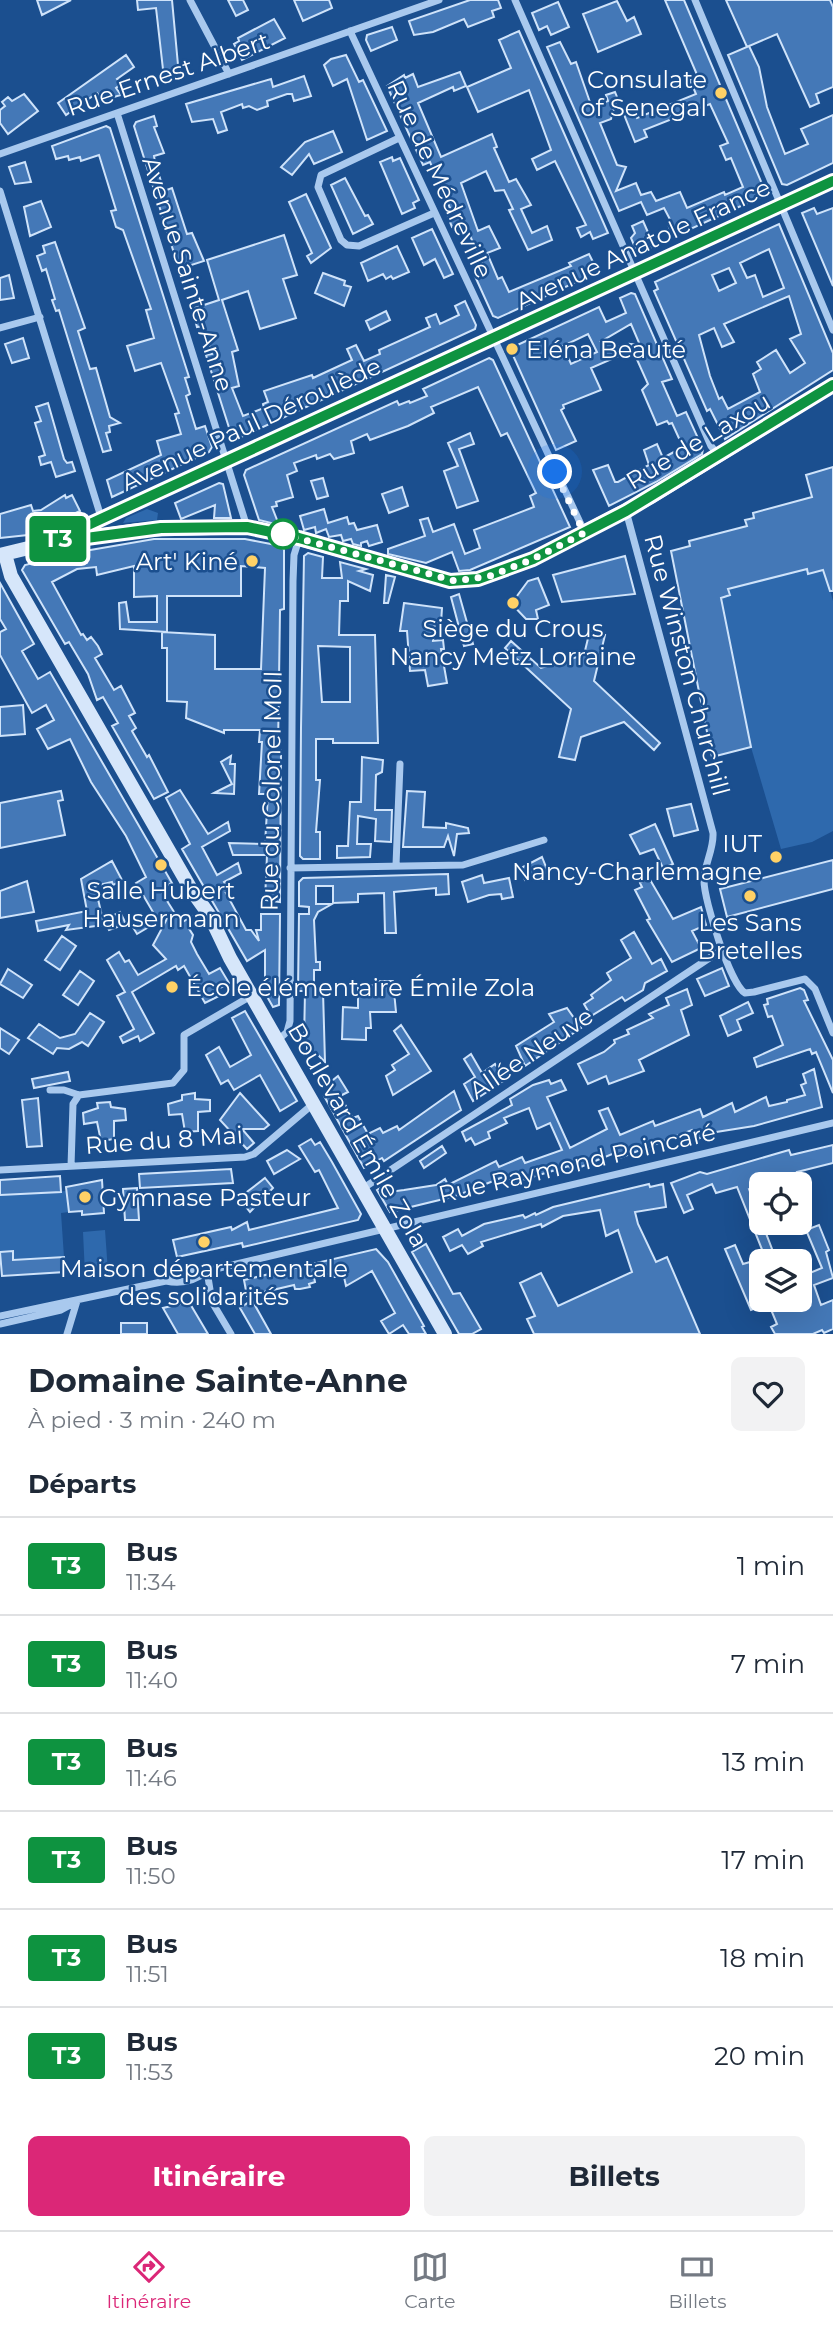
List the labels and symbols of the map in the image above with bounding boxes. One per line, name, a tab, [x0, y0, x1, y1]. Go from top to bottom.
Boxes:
street label: Rue Ernest Albert	[63, 26, 273, 122]
place label: Consulate of Senegal	[580, 65, 707, 122]
street label: Rue de Médreville	[381, 75, 499, 283]
marker: Consulate of Senegal	[713, 85, 729, 101]
street label: Avenue Sainte-Anne	[136, 153, 240, 395]
street label: Avenue Anatole France	[511, 172, 775, 316]
place label: Eléna Beauté	[526, 335, 686, 364]
marker: Eléna Beauté	[504, 341, 520, 357]
street label: Avenue Paul Déroulède	[116, 351, 386, 497]
street label: Rue de Laxou	[621, 387, 775, 495]
your location	[537, 454, 572, 489]
line badge: T3	[27, 516, 90, 562]
unlabelled marker	[268, 519, 298, 549]
street label: Rue Winston Churchill	[638, 531, 736, 799]
place label: Art' Kiné	[136, 547, 238, 576]
marker: Art' Kiné	[244, 553, 260, 569]
marker: Siège du Crous Nancy Metz Lorraine	[505, 595, 521, 611]
place label: Siège du Crous Nancy Metz Lorraine	[390, 614, 636, 671]
street label: Rue du Colonel Moll	[254, 671, 288, 911]
place label: IUT Nancy-Charlemagne	[512, 829, 762, 886]
marker: IUT Nancy-Charlemagne	[768, 849, 784, 865]
marker: Salle Hubert Hausermann	[153, 857, 169, 873]
place label: Salle Hubert Hausermann	[82, 876, 240, 933]
marker: Les Sans Bretelles	[742, 888, 758, 904]
place label: Les Sans Bretelles	[698, 908, 802, 965]
place label: École élémentaire Émile Zola	[186, 973, 535, 1002]
marker: École élémentaire Émile Zola	[164, 979, 180, 995]
street label: Allée Neuve	[464, 1001, 598, 1105]
street label: Boulevard Émile Zola	[282, 1017, 434, 1253]
street label: Rue Raymond Poincaré	[436, 1117, 718, 1209]
street label: Rue du 8 Mai	[84, 1120, 244, 1160]
place label: Gymnase Pasteur	[99, 1183, 311, 1212]
marker: Gymnase Pasteur	[77, 1189, 93, 1205]
marker: Maison départementale des solidarités	[196, 1234, 212, 1250]
place label: Maison départementale des solidarités	[60, 1254, 348, 1311]

